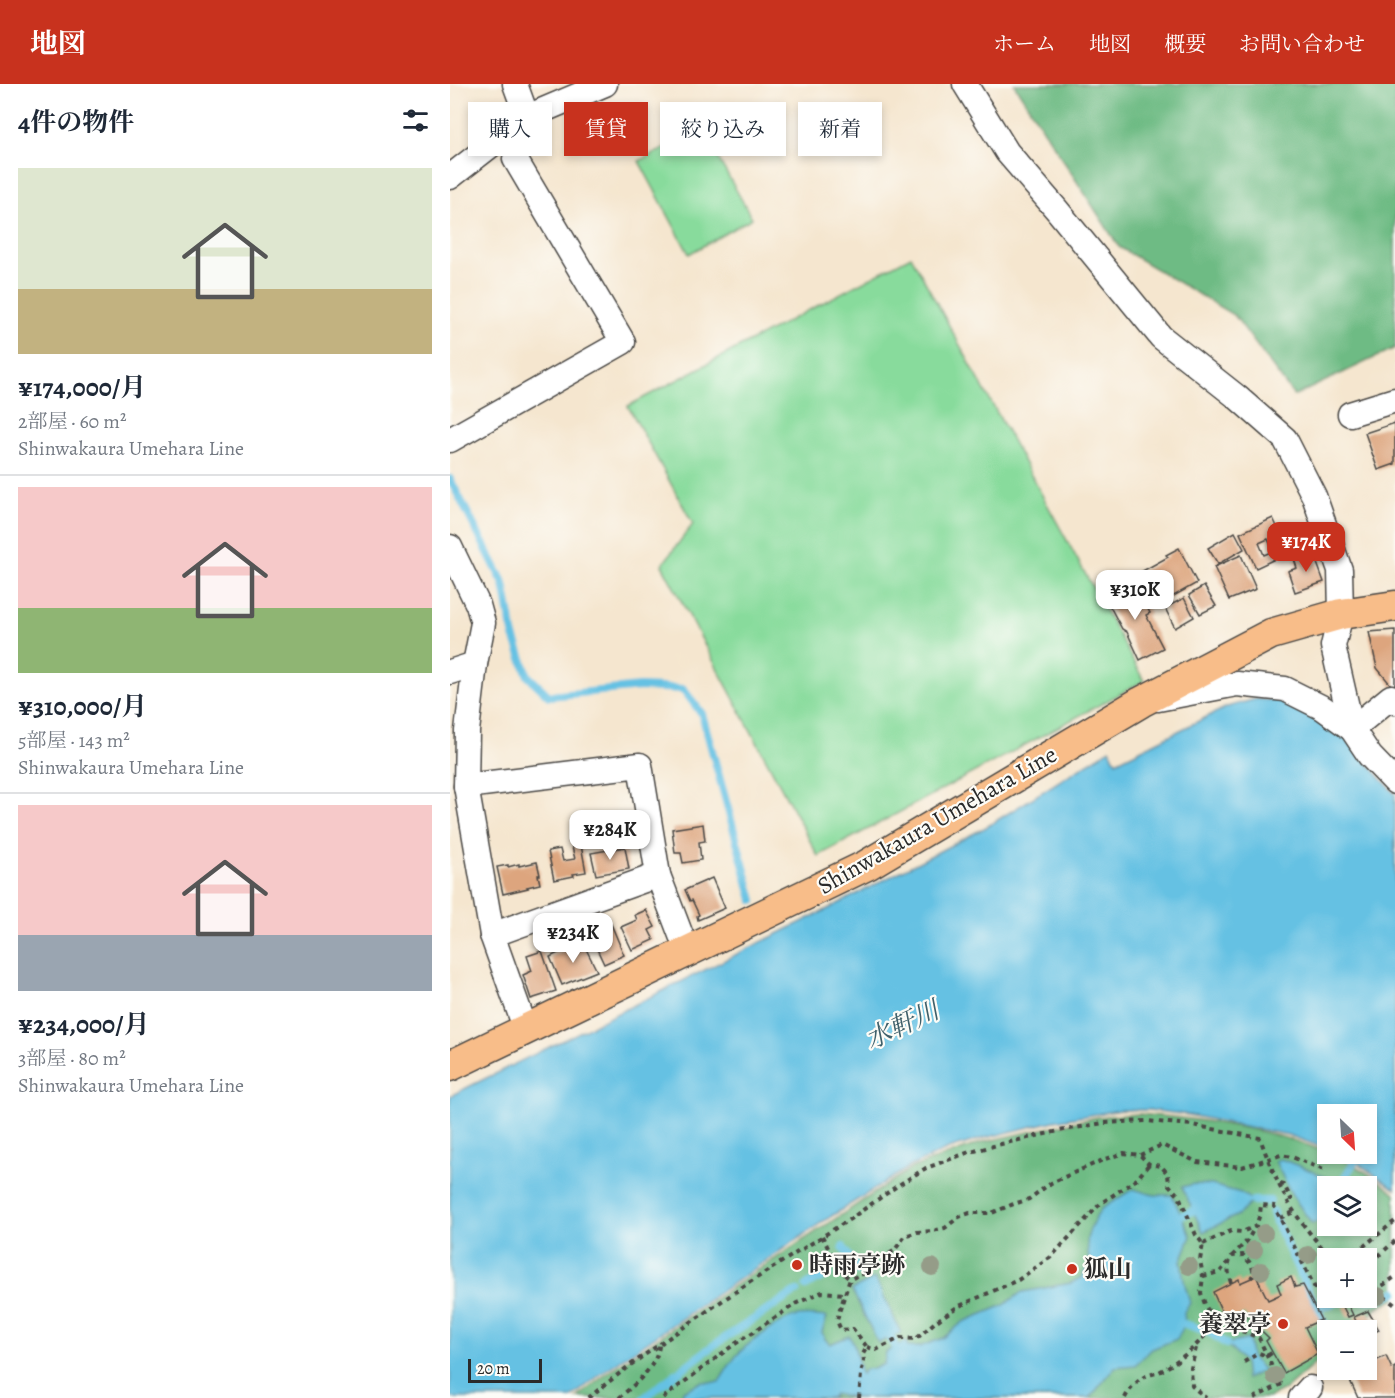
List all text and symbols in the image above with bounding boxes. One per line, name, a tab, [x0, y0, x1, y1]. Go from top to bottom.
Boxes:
text: 地図	[30, 25, 86, 63]
text: ホーム	[993, 30, 1056, 58]
text: 地図	[1089, 30, 1131, 58]
text: 概要	[1164, 30, 1206, 58]
text: お問い合わせ	[1239, 30, 1365, 58]
chip: 購入	[468, 102, 552, 156]
chip: 賃貸	[564, 102, 648, 156]
chip: 絞り込み	[660, 102, 786, 156]
chip: 新着	[798, 102, 882, 156]
icon: filters	[399, 104, 432, 137]
text: 4件の物件	[18, 105, 134, 140]
icon: home	[171, 207, 279, 315]
text: ¥174,000/月	[18, 370, 146, 405]
text: 2部屋 · 60 m²	[18, 408, 126, 435]
text: Shinwakaura Umehara Line	[18, 435, 244, 462]
pin: ¥174K	[1264, 522, 1348, 573]
icon: home	[171, 526, 279, 634]
text: ¥174K	[1281, 528, 1331, 555]
pin: ¥310K	[1093, 570, 1177, 621]
text: ¥310K	[1110, 576, 1160, 603]
text: ¥310,000/月	[18, 689, 147, 724]
text: 5部屋 · 143 m²	[18, 727, 130, 754]
street label: Shinwakaura Umehara Line	[812, 738, 1062, 902]
text: Shinwakaura Umehara Line	[18, 754, 244, 781]
pin: ¥284K	[568, 810, 652, 861]
text: ¥284K	[583, 816, 637, 843]
icon: home	[171, 844, 279, 952]
pin: ¥234K	[531, 913, 615, 964]
text: ¥234K	[547, 919, 599, 946]
water label: 水軒川	[859, 991, 947, 1057]
text: ¥234,000/月	[18, 1007, 150, 1042]
text: 3部屋 · 80 m²	[18, 1045, 126, 1072]
text: Shinwakaura Umehara Line	[18, 1072, 244, 1099]
north arrow	[1317, 1104, 1377, 1164]
map controls	[1317, 1104, 1377, 1380]
button: layers	[1317, 1176, 1377, 1236]
button: +	[1317, 1248, 1377, 1308]
place label: 時雨亭跡	[809, 1249, 905, 1281]
place label: 狐山	[1084, 1253, 1132, 1285]
marker: 時雨亭跡	[790, 1258, 804, 1272]
marker: 狐山	[1065, 1262, 1079, 1276]
place label: 養翠亭	[1199, 1308, 1271, 1340]
marker: 養翠亭	[1276, 1317, 1290, 1331]
button: −	[1317, 1320, 1377, 1380]
scale bar	[468, 1356, 542, 1384]
text: 20 m	[477, 1358, 510, 1380]

